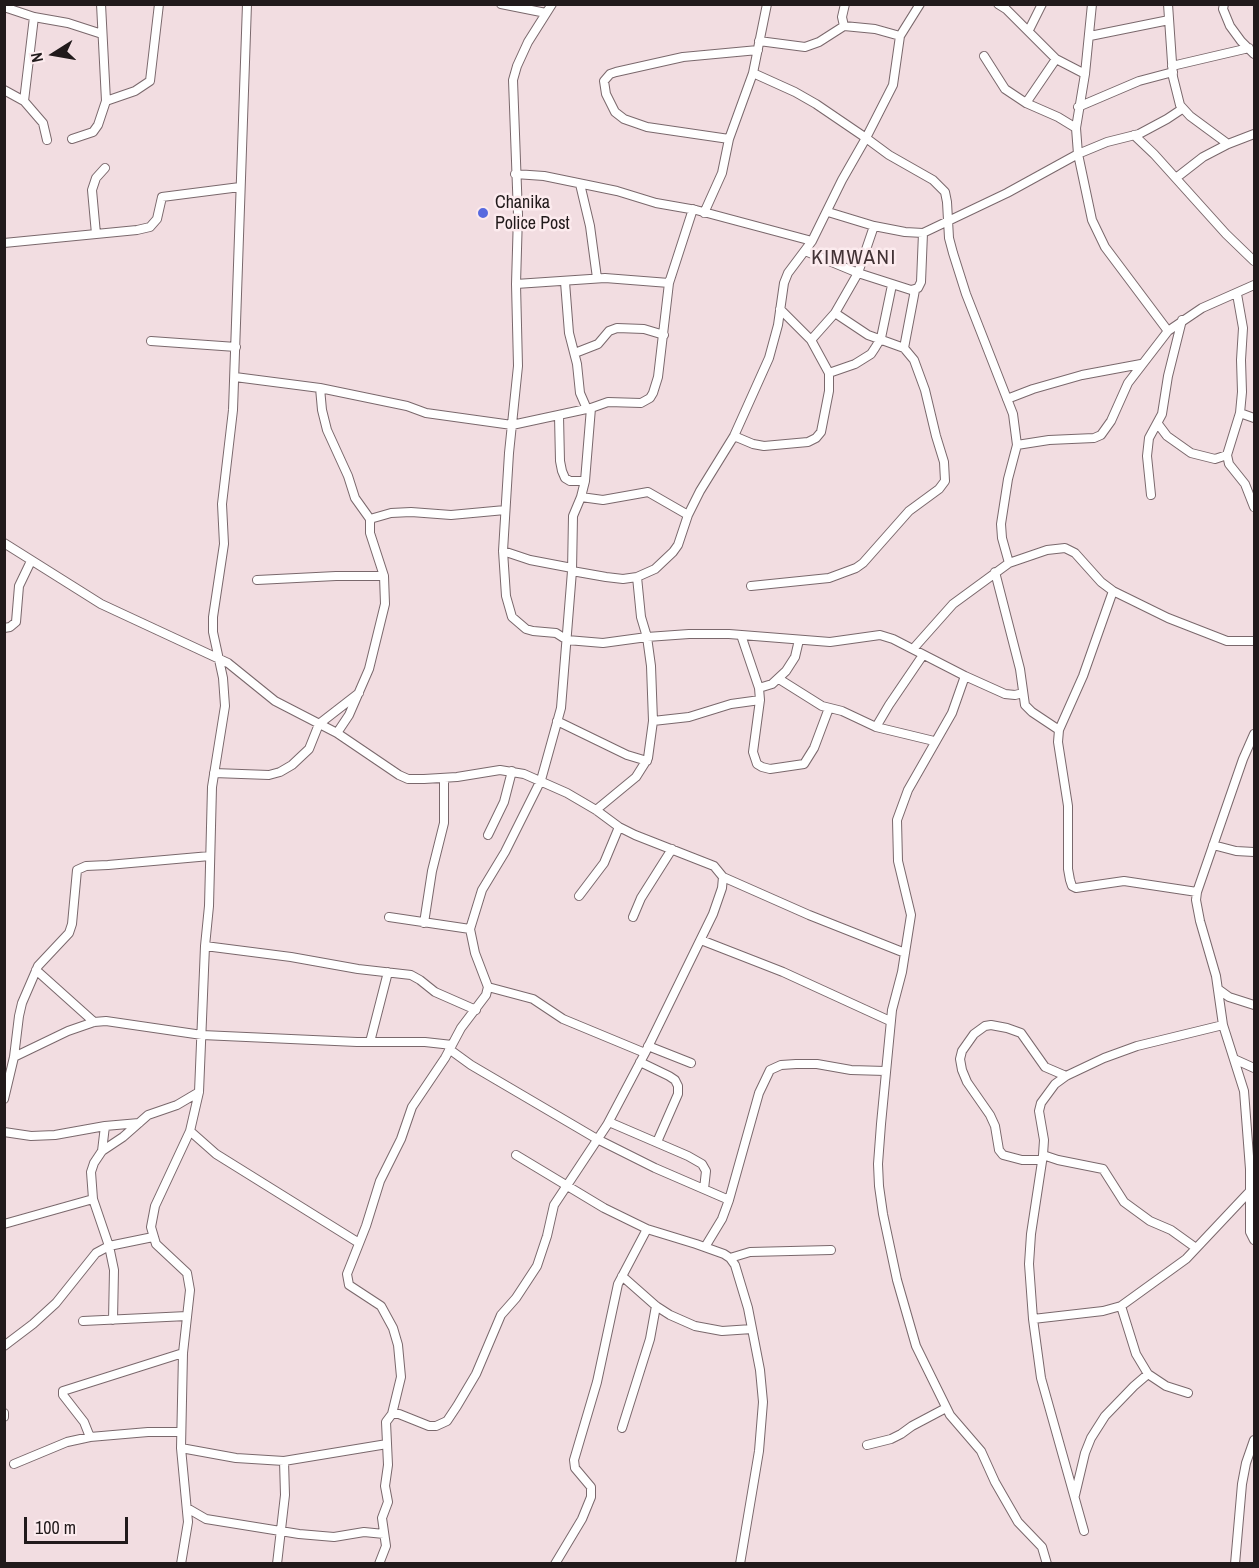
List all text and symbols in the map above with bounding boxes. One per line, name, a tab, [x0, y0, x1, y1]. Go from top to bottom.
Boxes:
north arrow	[24, 24, 84, 84]
text: N	[25, 51, 48, 64]
place label: Chanika Police Post	[495, 192, 570, 234]
marker: Chanika Police Post	[476, 206, 490, 220]
district label: KIMWANI	[811, 245, 897, 271]
scale bar	[27, 1505, 130, 1543]
text: 100 m	[35, 1515, 76, 1540]

